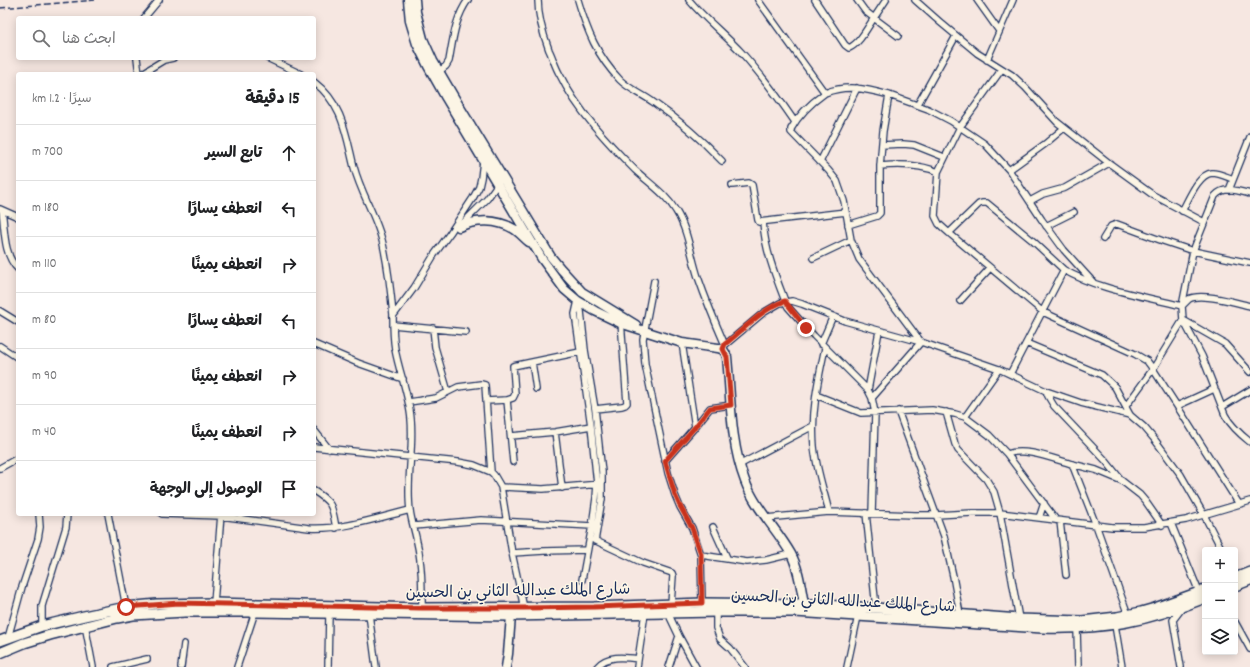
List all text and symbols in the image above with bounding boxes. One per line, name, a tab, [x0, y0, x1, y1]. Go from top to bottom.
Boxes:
search box	[16, 16, 316, 60]
icon: search	[30, 27, 52, 49]
text: ابحث هنا	[62, 29, 116, 51]
text: 15 دقيقة	[245, 88, 300, 112]
text: سيرًا · 1.2 km	[32, 90, 92, 109]
icon: ahead	[278, 142, 300, 164]
text: 700 m	[32, 143, 63, 162]
text: تابع السير	[205, 143, 262, 165]
icon: left	[278, 198, 300, 220]
text: 180 m	[32, 199, 59, 218]
text: انعطف يسارًا	[188, 199, 262, 221]
icon: right	[278, 254, 300, 276]
text: 110 m	[32, 255, 57, 274]
text: انعطف يمينًا	[192, 255, 262, 277]
icon: left	[278, 310, 300, 332]
text: 80 m	[32, 311, 56, 330]
text: انعطف يسارًا	[188, 311, 262, 333]
route end	[797, 319, 815, 337]
icon: right	[278, 366, 300, 388]
text: 90 m	[32, 367, 57, 386]
text: انعطف يمينًا	[192, 367, 262, 389]
icon: right	[278, 422, 300, 444]
text: 40 m	[32, 423, 56, 442]
text: انعطف يمينًا	[192, 423, 262, 445]
icon: arrive	[278, 478, 300, 500]
text: الوصول إلى الوجهة	[150, 479, 262, 501]
map controls	[1202, 547, 1238, 655]
button: +	[1202, 547, 1238, 583]
street label: شارع الملك عبدالله الثاني بن الحسين	[405, 579, 631, 606]
button: −	[1202, 583, 1238, 619]
street label: شارع الملك عبدالله الثاني بن الحسين	[730, 585, 956, 620]
route start	[117, 598, 135, 616]
button: layers	[1202, 619, 1238, 655]

